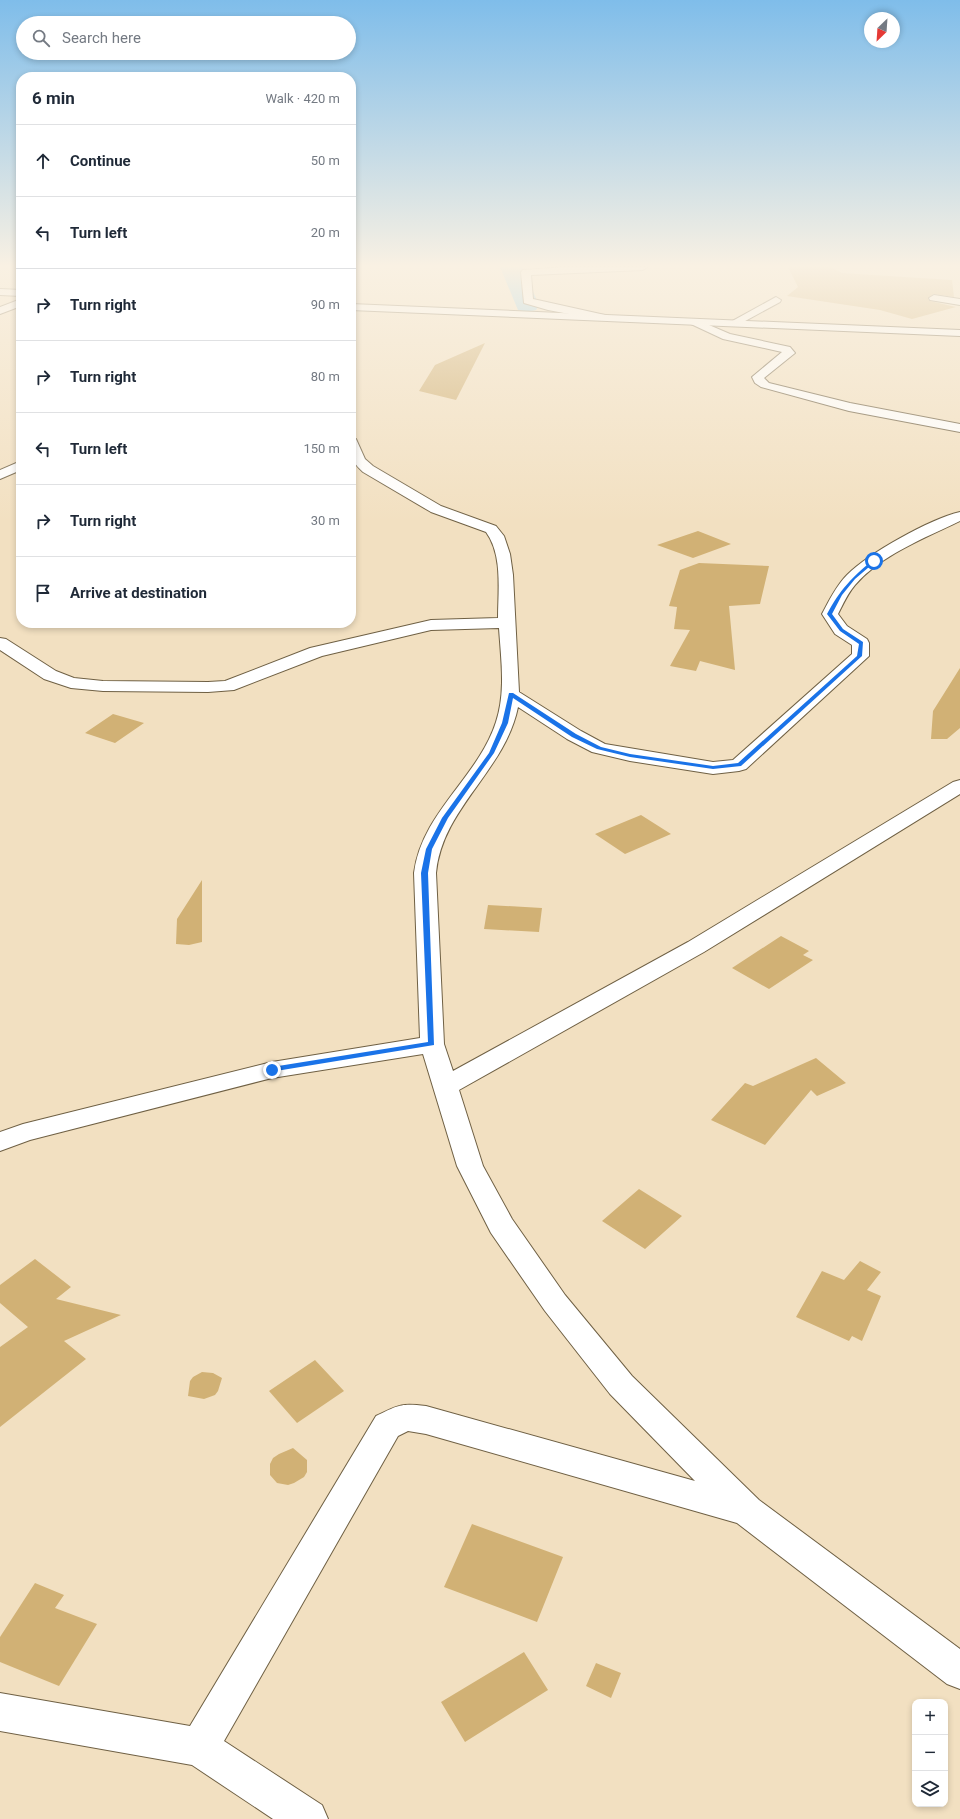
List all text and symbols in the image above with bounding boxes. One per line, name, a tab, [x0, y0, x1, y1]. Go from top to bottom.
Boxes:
north arrow	[864, 12, 900, 48]
search box	[16, 16, 356, 60]
icon: search	[30, 27, 52, 49]
text: Search here	[62, 29, 141, 47]
text: 6 min	[32, 88, 75, 108]
text: Walk · 420 m	[265, 91, 340, 106]
icon: ahead	[32, 150, 54, 172]
text: Continue	[70, 152, 131, 170]
text: 50 m	[311, 153, 340, 168]
icon: left	[32, 222, 54, 244]
text: Turn left	[70, 224, 127, 242]
text: 20 m	[311, 225, 340, 240]
icon: right	[32, 294, 54, 316]
text: Turn right	[70, 296, 136, 314]
text: 90 m	[311, 297, 340, 312]
icon: right	[32, 366, 54, 388]
text: Turn right	[70, 368, 136, 386]
text: 80 m	[311, 369, 340, 384]
icon: left	[32, 438, 54, 460]
text: Turn left	[70, 440, 127, 458]
text: 150 m	[303, 441, 340, 456]
icon: right	[32, 510, 54, 532]
text: Turn right	[70, 512, 136, 530]
text: 30 m	[311, 513, 340, 528]
route start	[865, 552, 883, 570]
icon: arrive	[32, 582, 54, 604]
text: Arrive at destination	[70, 584, 207, 602]
route end	[263, 1061, 281, 1079]
map controls	[912, 1699, 948, 1807]
button: +	[912, 1699, 948, 1735]
button: −	[912, 1735, 948, 1771]
button: layers	[912, 1771, 948, 1807]

